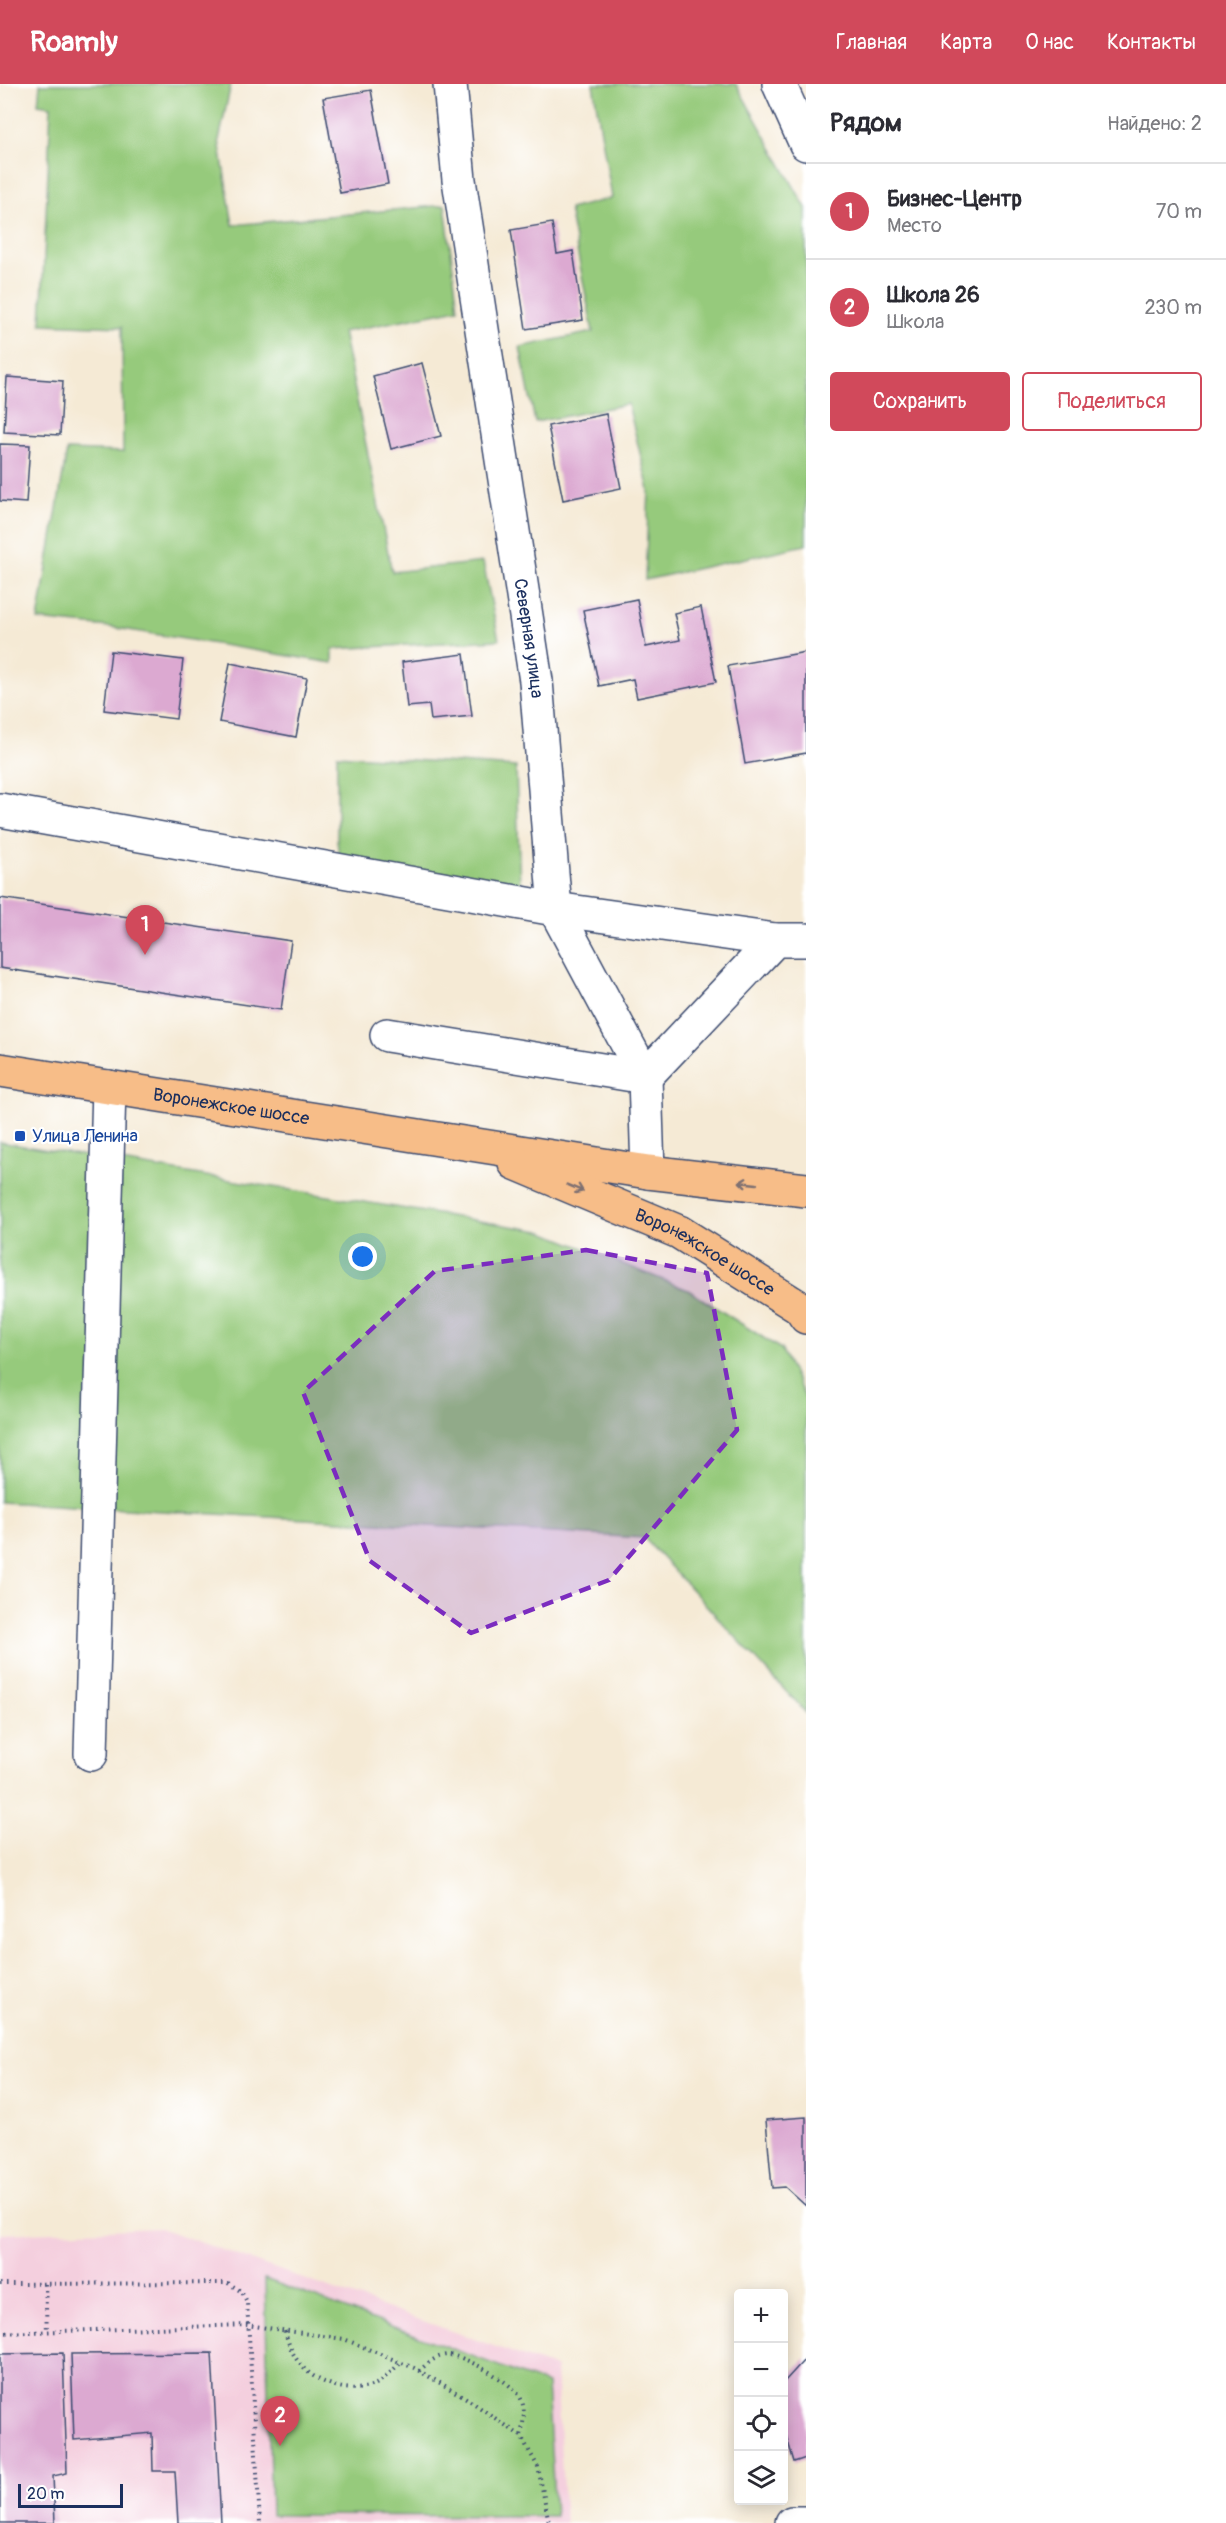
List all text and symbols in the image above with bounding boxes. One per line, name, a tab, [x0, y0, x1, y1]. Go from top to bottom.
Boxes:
text: Roamly	[30, 25, 118, 60]
text: Главная	[836, 29, 907, 56]
text: Карта	[940, 29, 992, 56]
text: О нас	[1025, 29, 1074, 56]
text: Контакты	[1107, 29, 1196, 56]
text: Рядом	[830, 107, 902, 139]
text: Найдено: 2	[1107, 111, 1202, 136]
text: Бизнес-Центр	[887, 185, 1022, 213]
text: 1	[846, 199, 853, 224]
text: 70 m	[1156, 199, 1202, 224]
text: Место	[887, 213, 942, 238]
text: Школа 26	[887, 281, 980, 309]
text: 2	[844, 295, 855, 320]
text: 230 m	[1145, 295, 1202, 320]
text: Школа	[887, 309, 944, 334]
button: Сохранить	[830, 372, 1010, 431]
button: Поделиться	[1022, 372, 1202, 431]
street label: Северная улица	[509, 577, 549, 699]
pin: 1	[126, 906, 164, 955]
street label: Воронежское шоссе	[151, 1083, 311, 1130]
place label: Улица Ленина	[32, 1125, 138, 1148]
marker: Улица Ленина	[13, 1129, 27, 1143]
one-way arrow	[738, 1177, 758, 1188]
one-way arrow	[566, 1183, 584, 1194]
street label: Воронежское шоссе	[631, 1203, 779, 1301]
your location	[348, 1242, 377, 1271]
map controls	[734, 2289, 788, 2505]
button: +	[734, 2289, 788, 2343]
button: −	[734, 2343, 788, 2397]
pin: 2	[260, 2396, 300, 2446]
button: locate	[734, 2397, 788, 2451]
button: layers	[734, 2451, 788, 2505]
scale bar	[18, 2481, 123, 2508]
text: 20 m	[27, 2484, 65, 2504]

